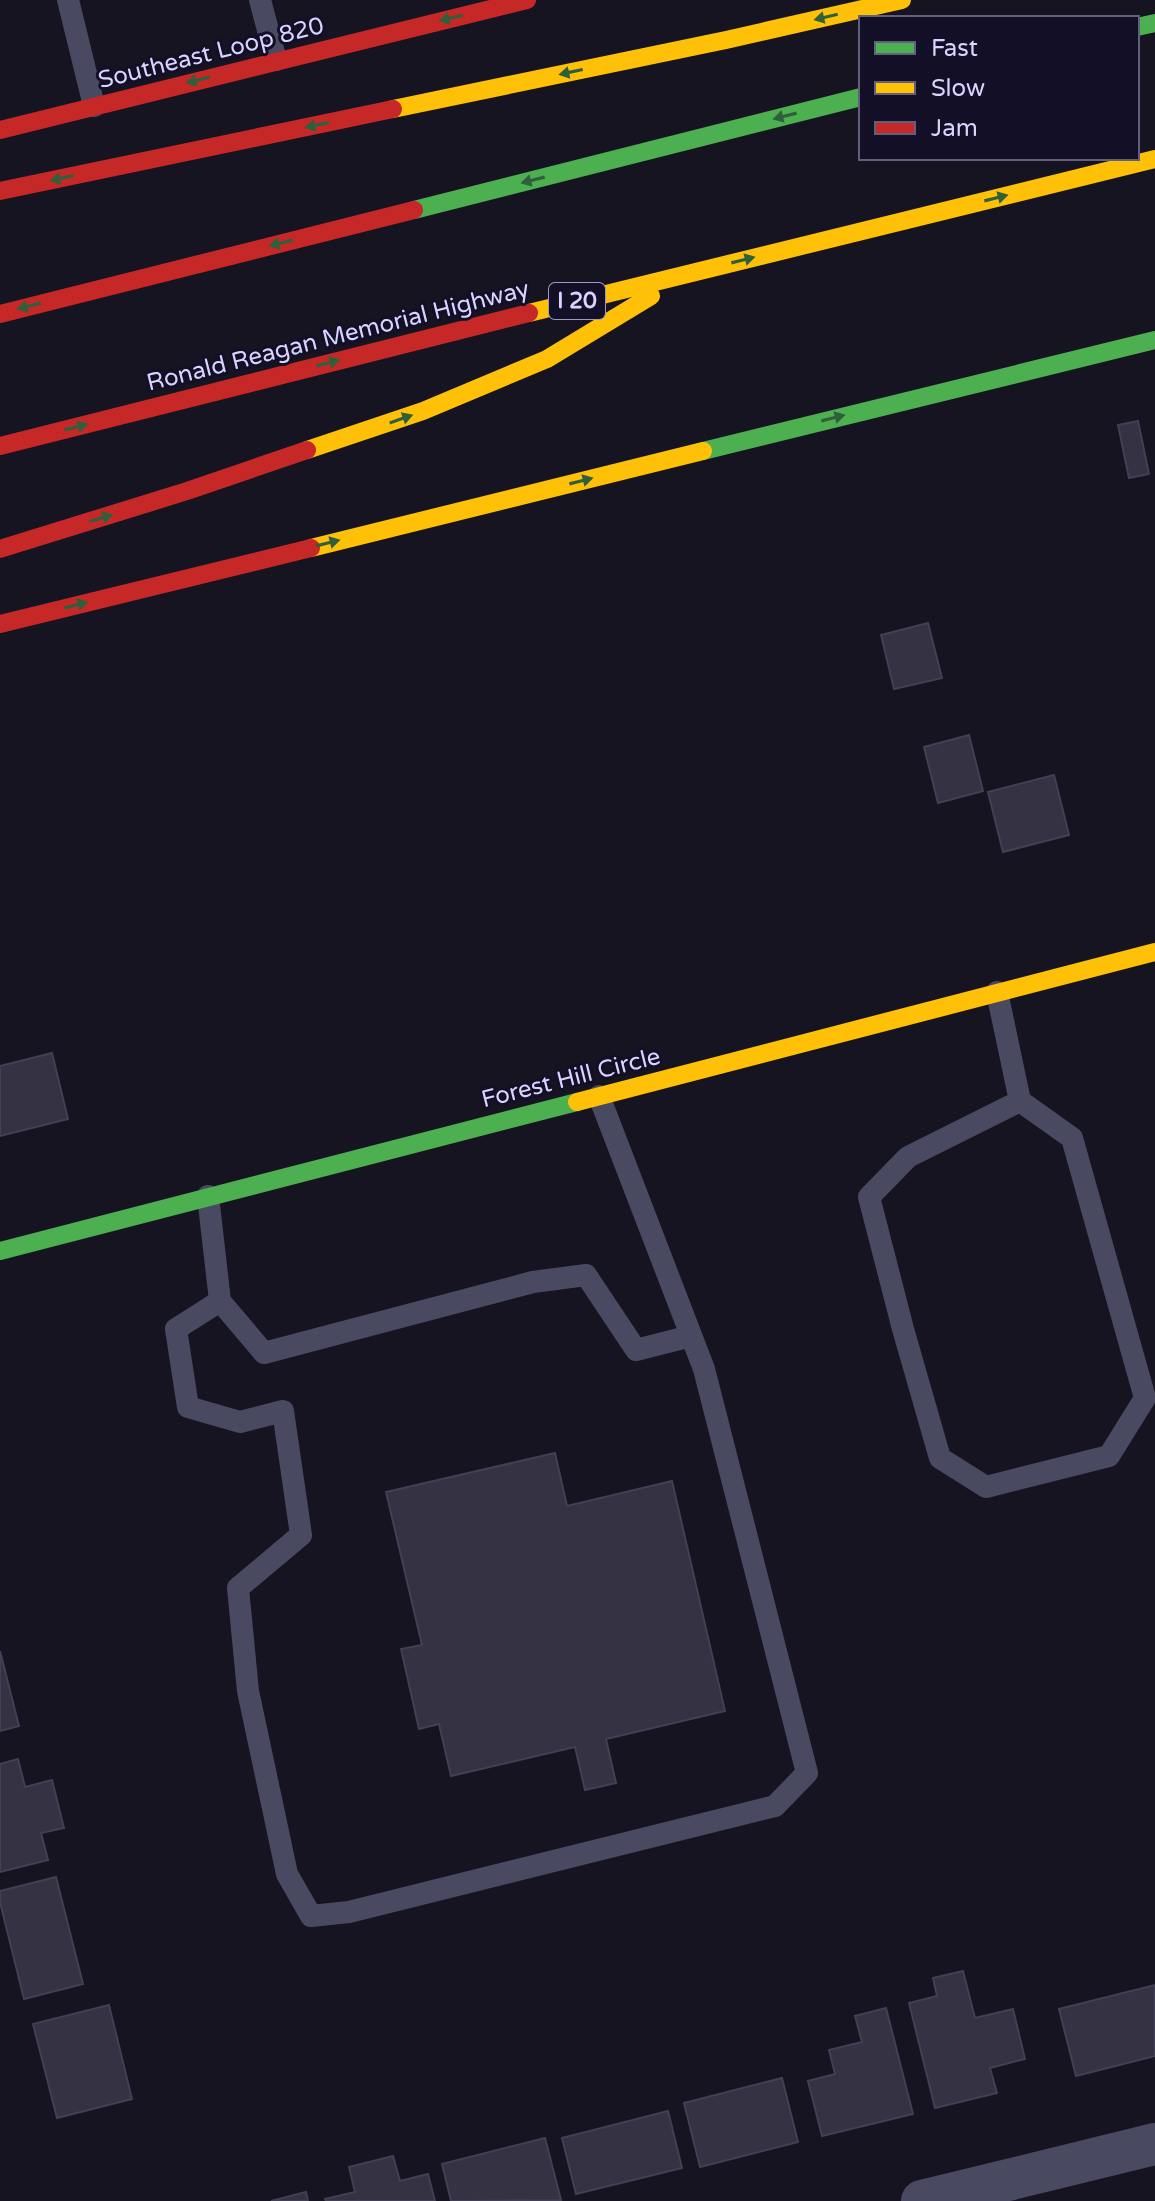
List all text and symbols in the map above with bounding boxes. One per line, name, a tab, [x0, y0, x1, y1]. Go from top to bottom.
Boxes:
street label: Southeast Loop 820	[95, 11, 327, 95]
one-way arrow	[813, 11, 838, 24]
one-way arrow	[438, 13, 463, 25]
legend	[859, 16, 1139, 160]
text: Fast	[931, 34, 978, 63]
one-way arrow	[559, 66, 584, 79]
text: Slow	[931, 74, 985, 103]
one-way arrow	[186, 75, 211, 87]
one-way arrow	[773, 111, 798, 123]
text: Jam	[931, 114, 978, 143]
one-way arrow	[304, 119, 329, 132]
one-way arrow	[50, 172, 75, 185]
one-way arrow	[521, 174, 546, 186]
one-way arrow	[983, 192, 1008, 204]
one-way arrow	[268, 237, 293, 250]
one-way arrow	[731, 253, 756, 265]
street label: Ronald Reagan Memorial Highway	[144, 274, 532, 398]
road number: I 20	[549, 283, 605, 319]
one-way arrow	[16, 301, 41, 313]
one-way arrow	[315, 357, 340, 369]
one-way arrow	[389, 412, 413, 424]
one-way arrow	[821, 412, 846, 424]
one-way arrow	[63, 420, 88, 432]
one-way arrow	[568, 474, 593, 486]
one-way arrow	[90, 511, 114, 524]
one-way arrow	[316, 536, 341, 549]
one-way arrow	[63, 599, 88, 611]
street label: Forest Hill Circle	[479, 1042, 663, 1114]

